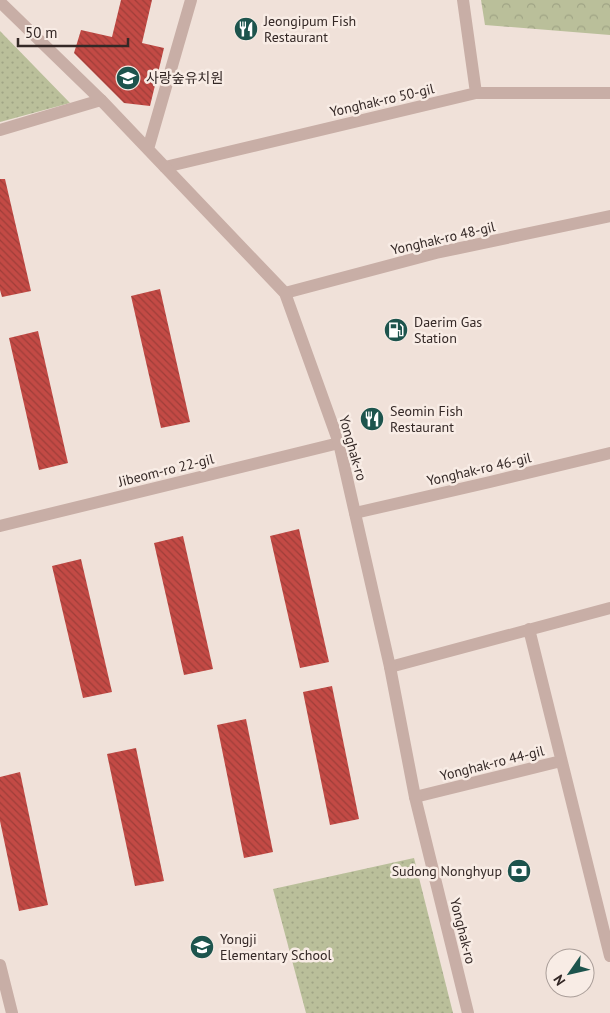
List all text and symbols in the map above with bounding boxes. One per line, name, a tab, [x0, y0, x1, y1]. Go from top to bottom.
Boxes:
place label: Jeongipum Fish Restaurant	[263, 12, 356, 46]
scale bar	[18, 15, 128, 47]
restaurant icon: Jeongipum Fish Restaurant	[233, 16, 259, 42]
text: 50 m	[25, 23, 58, 42]
school or university icon: 사랑숲유치원	[115, 65, 141, 91]
place label: 사랑숲유치원	[146, 69, 223, 87]
street label: Yonghak-ro 50-gil	[328, 79, 436, 121]
street label: Yonghak-ro 48-gil	[389, 217, 497, 259]
place label: Daerim Gas Station	[414, 313, 482, 347]
fuel station icon: Daerim Gas Station	[383, 317, 409, 343]
place label: Seomin Fish Restaurant	[390, 402, 463, 436]
restaurant icon: Seomin Fish Restaurant	[359, 406, 385, 432]
street label: Yonghak-ro	[335, 413, 371, 483]
street label: Yonghak-ro 46-gil	[425, 448, 533, 490]
street label: Jibeom-ro 22-gil	[115, 449, 216, 491]
street label: Yonghak-ro 44-gil	[438, 741, 546, 785]
bank icon: Sudong Nonghyup	[506, 858, 532, 884]
place label: Sudong Nonghyup	[392, 862, 502, 880]
street label: Yonghak-ro	[446, 896, 480, 966]
place label: Yongji Elementary School	[220, 930, 332, 964]
school or university icon: Yongji Elementary School	[189, 934, 215, 960]
north arrow	[545, 948, 595, 998]
text: N	[549, 971, 569, 989]

